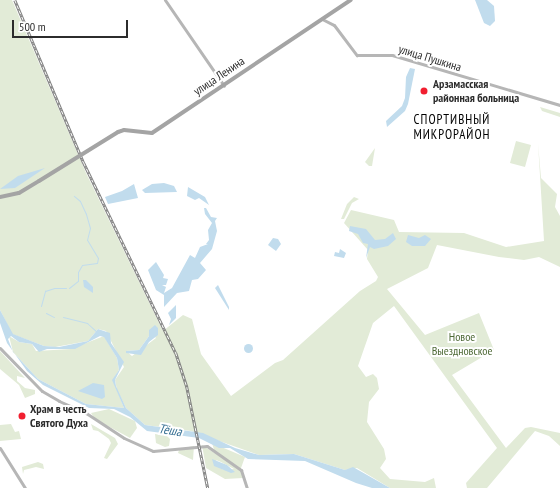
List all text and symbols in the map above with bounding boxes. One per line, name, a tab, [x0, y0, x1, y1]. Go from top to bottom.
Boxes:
scale bar	[14, 12, 130, 38]
text: 500 m	[19, 19, 46, 34]
street label: улица Пушкина	[397, 42, 463, 74]
street label: улица Ленина	[191, 54, 247, 98]
place label: Арзамасская районная больница	[433, 77, 519, 105]
marker: Арзамасская районная больница	[418, 85, 430, 97]
district label: СПОРТИВНЫЙ МИКРОРАЙОН	[413, 113, 491, 144]
park label: Новое Выездновское	[432, 330, 492, 358]
place label: Храм в честь Святого Духа	[30, 402, 88, 430]
marker: Храм в честь Святого Духа	[17, 411, 27, 421]
water label: Тёша	[157, 422, 183, 440]

